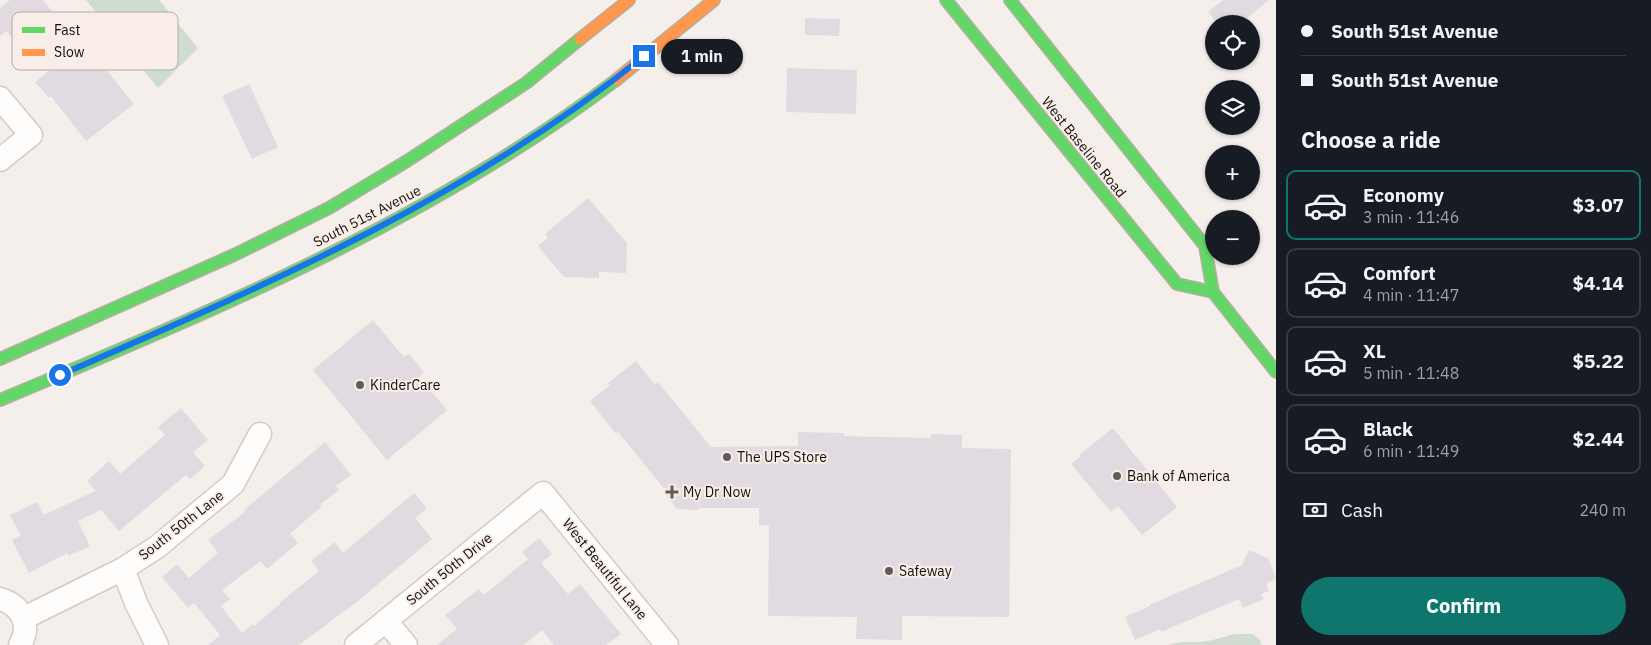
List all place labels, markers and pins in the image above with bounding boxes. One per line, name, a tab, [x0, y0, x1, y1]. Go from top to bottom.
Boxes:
place label: KinderCare	[370, 376, 441, 394]
marker: KinderCare	[354, 379, 366, 391]
place label: The UPS Store	[737, 448, 827, 466]
marker: The UPS Store	[721, 451, 733, 463]
place label: Bank of America	[1127, 467, 1230, 485]
marker: Bank of America	[1111, 470, 1123, 482]
place label: My Dr Now	[683, 483, 751, 501]
marker: My Dr Now	[665, 485, 679, 499]
place label: Safeway	[899, 562, 952, 580]
marker: Safeway	[883, 565, 895, 577]

